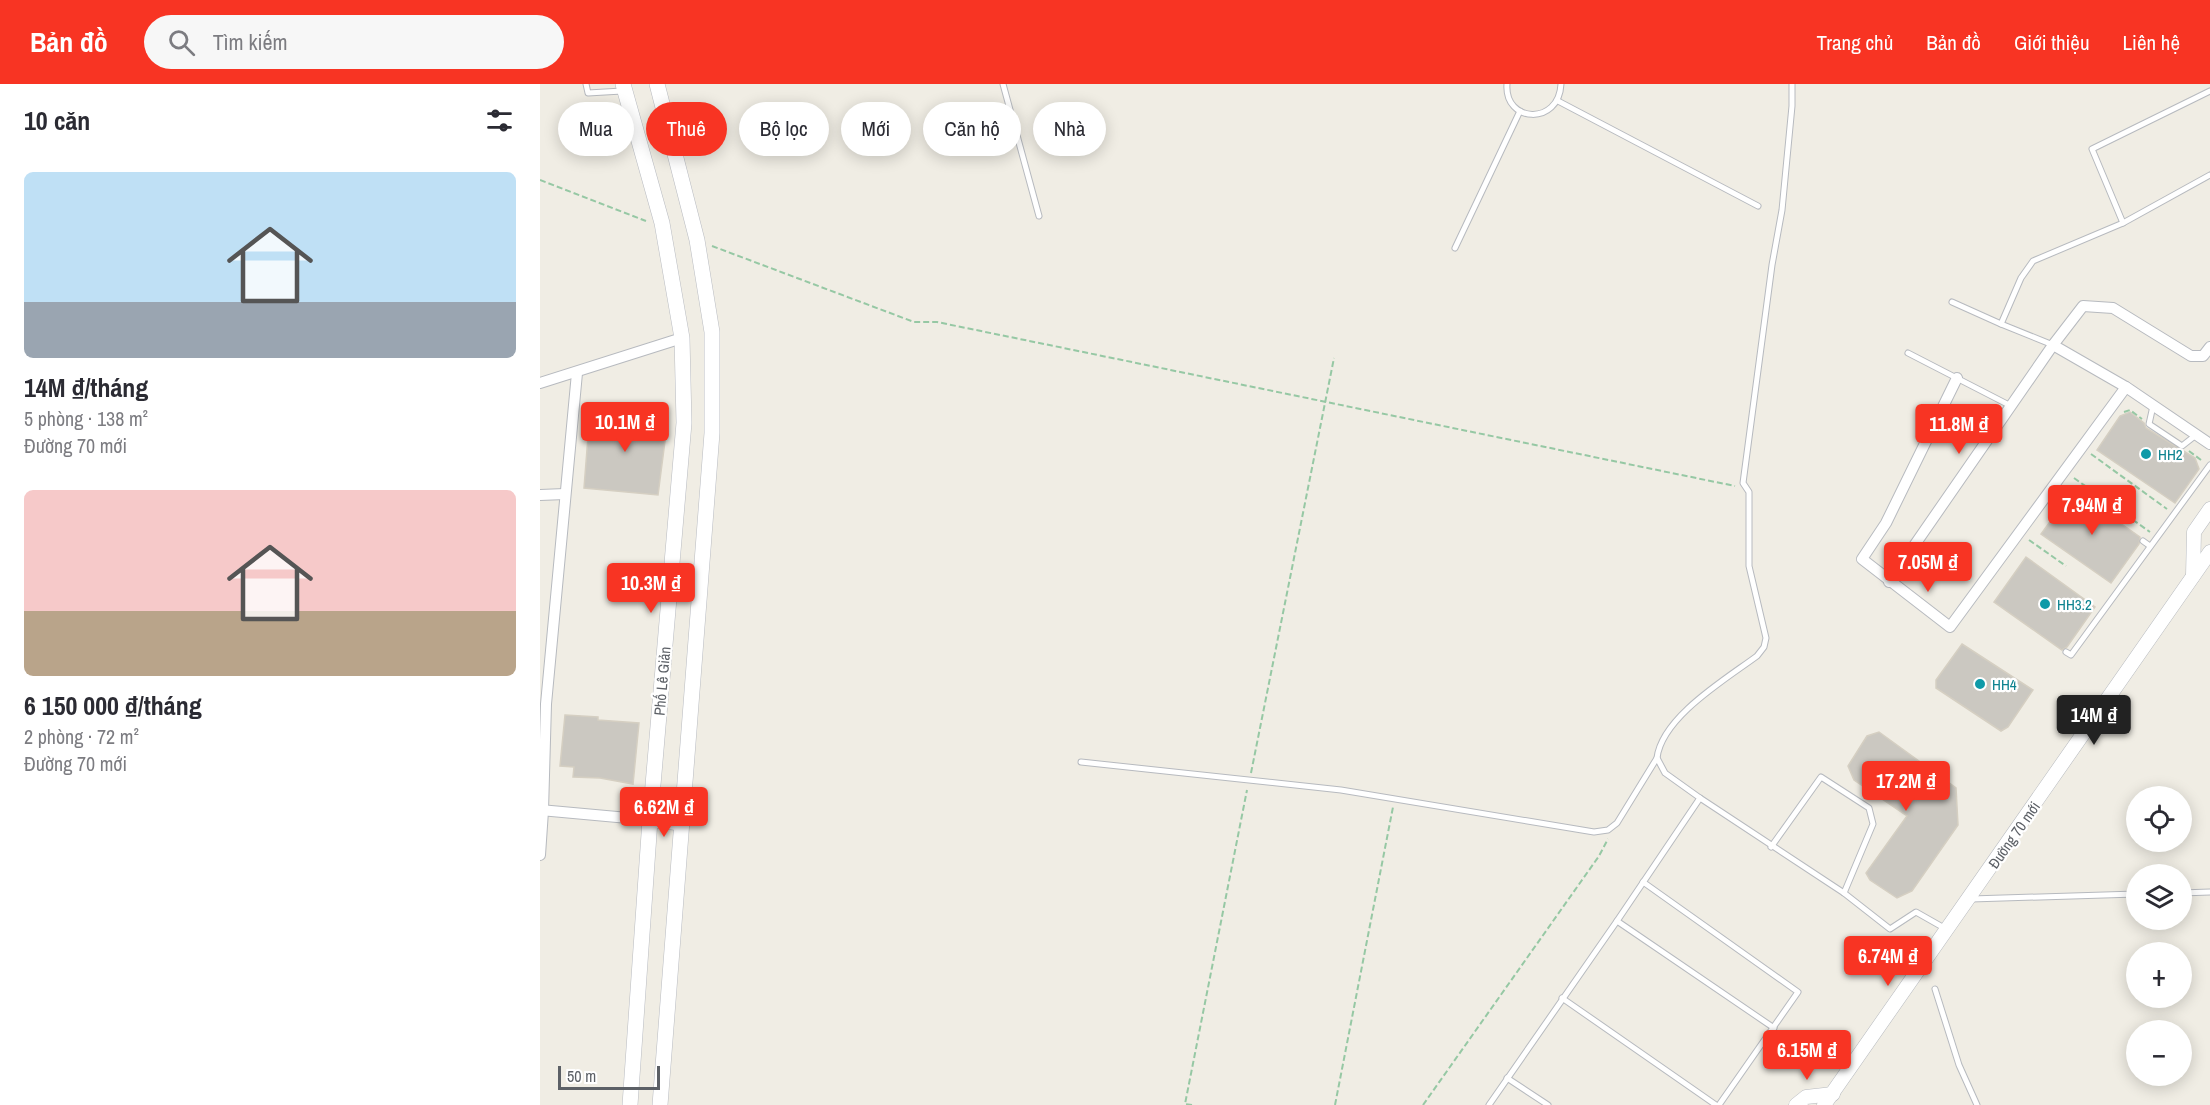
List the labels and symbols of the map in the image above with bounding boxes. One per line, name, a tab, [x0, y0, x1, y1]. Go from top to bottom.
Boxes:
pin: 10.1M ₫	[570, 402, 680, 453]
pin: 11.8M ₫	[1904, 404, 2014, 455]
place label: HH2	[2158, 444, 2183, 465]
marker: HH2	[2139, 447, 2153, 461]
pin: 7.94M ₫	[2037, 485, 2147, 536]
pin: 7.05M ₫	[1873, 542, 1983, 593]
pin: 10.3M ₫	[596, 563, 706, 614]
place label: HH3.2	[2057, 594, 2092, 615]
marker: HH3.2	[2038, 597, 2052, 611]
street label: Phố Lê Giản	[649, 646, 675, 716]
place label: HH4	[1992, 674, 2017, 695]
marker: HH4	[1973, 677, 1987, 691]
pin: 14M ₫	[2052, 695, 2136, 746]
pin: 17.2M ₫	[1851, 761, 1961, 812]
pin: 6.62M ₫	[609, 787, 719, 838]
street label: Đường 70 mới	[1983, 797, 2045, 873]
pin: 6.74M ₫	[1833, 936, 1943, 987]
pin: 6.15M ₫	[1752, 1030, 1862, 1081]
scale bar	[558, 1063, 660, 1090]

